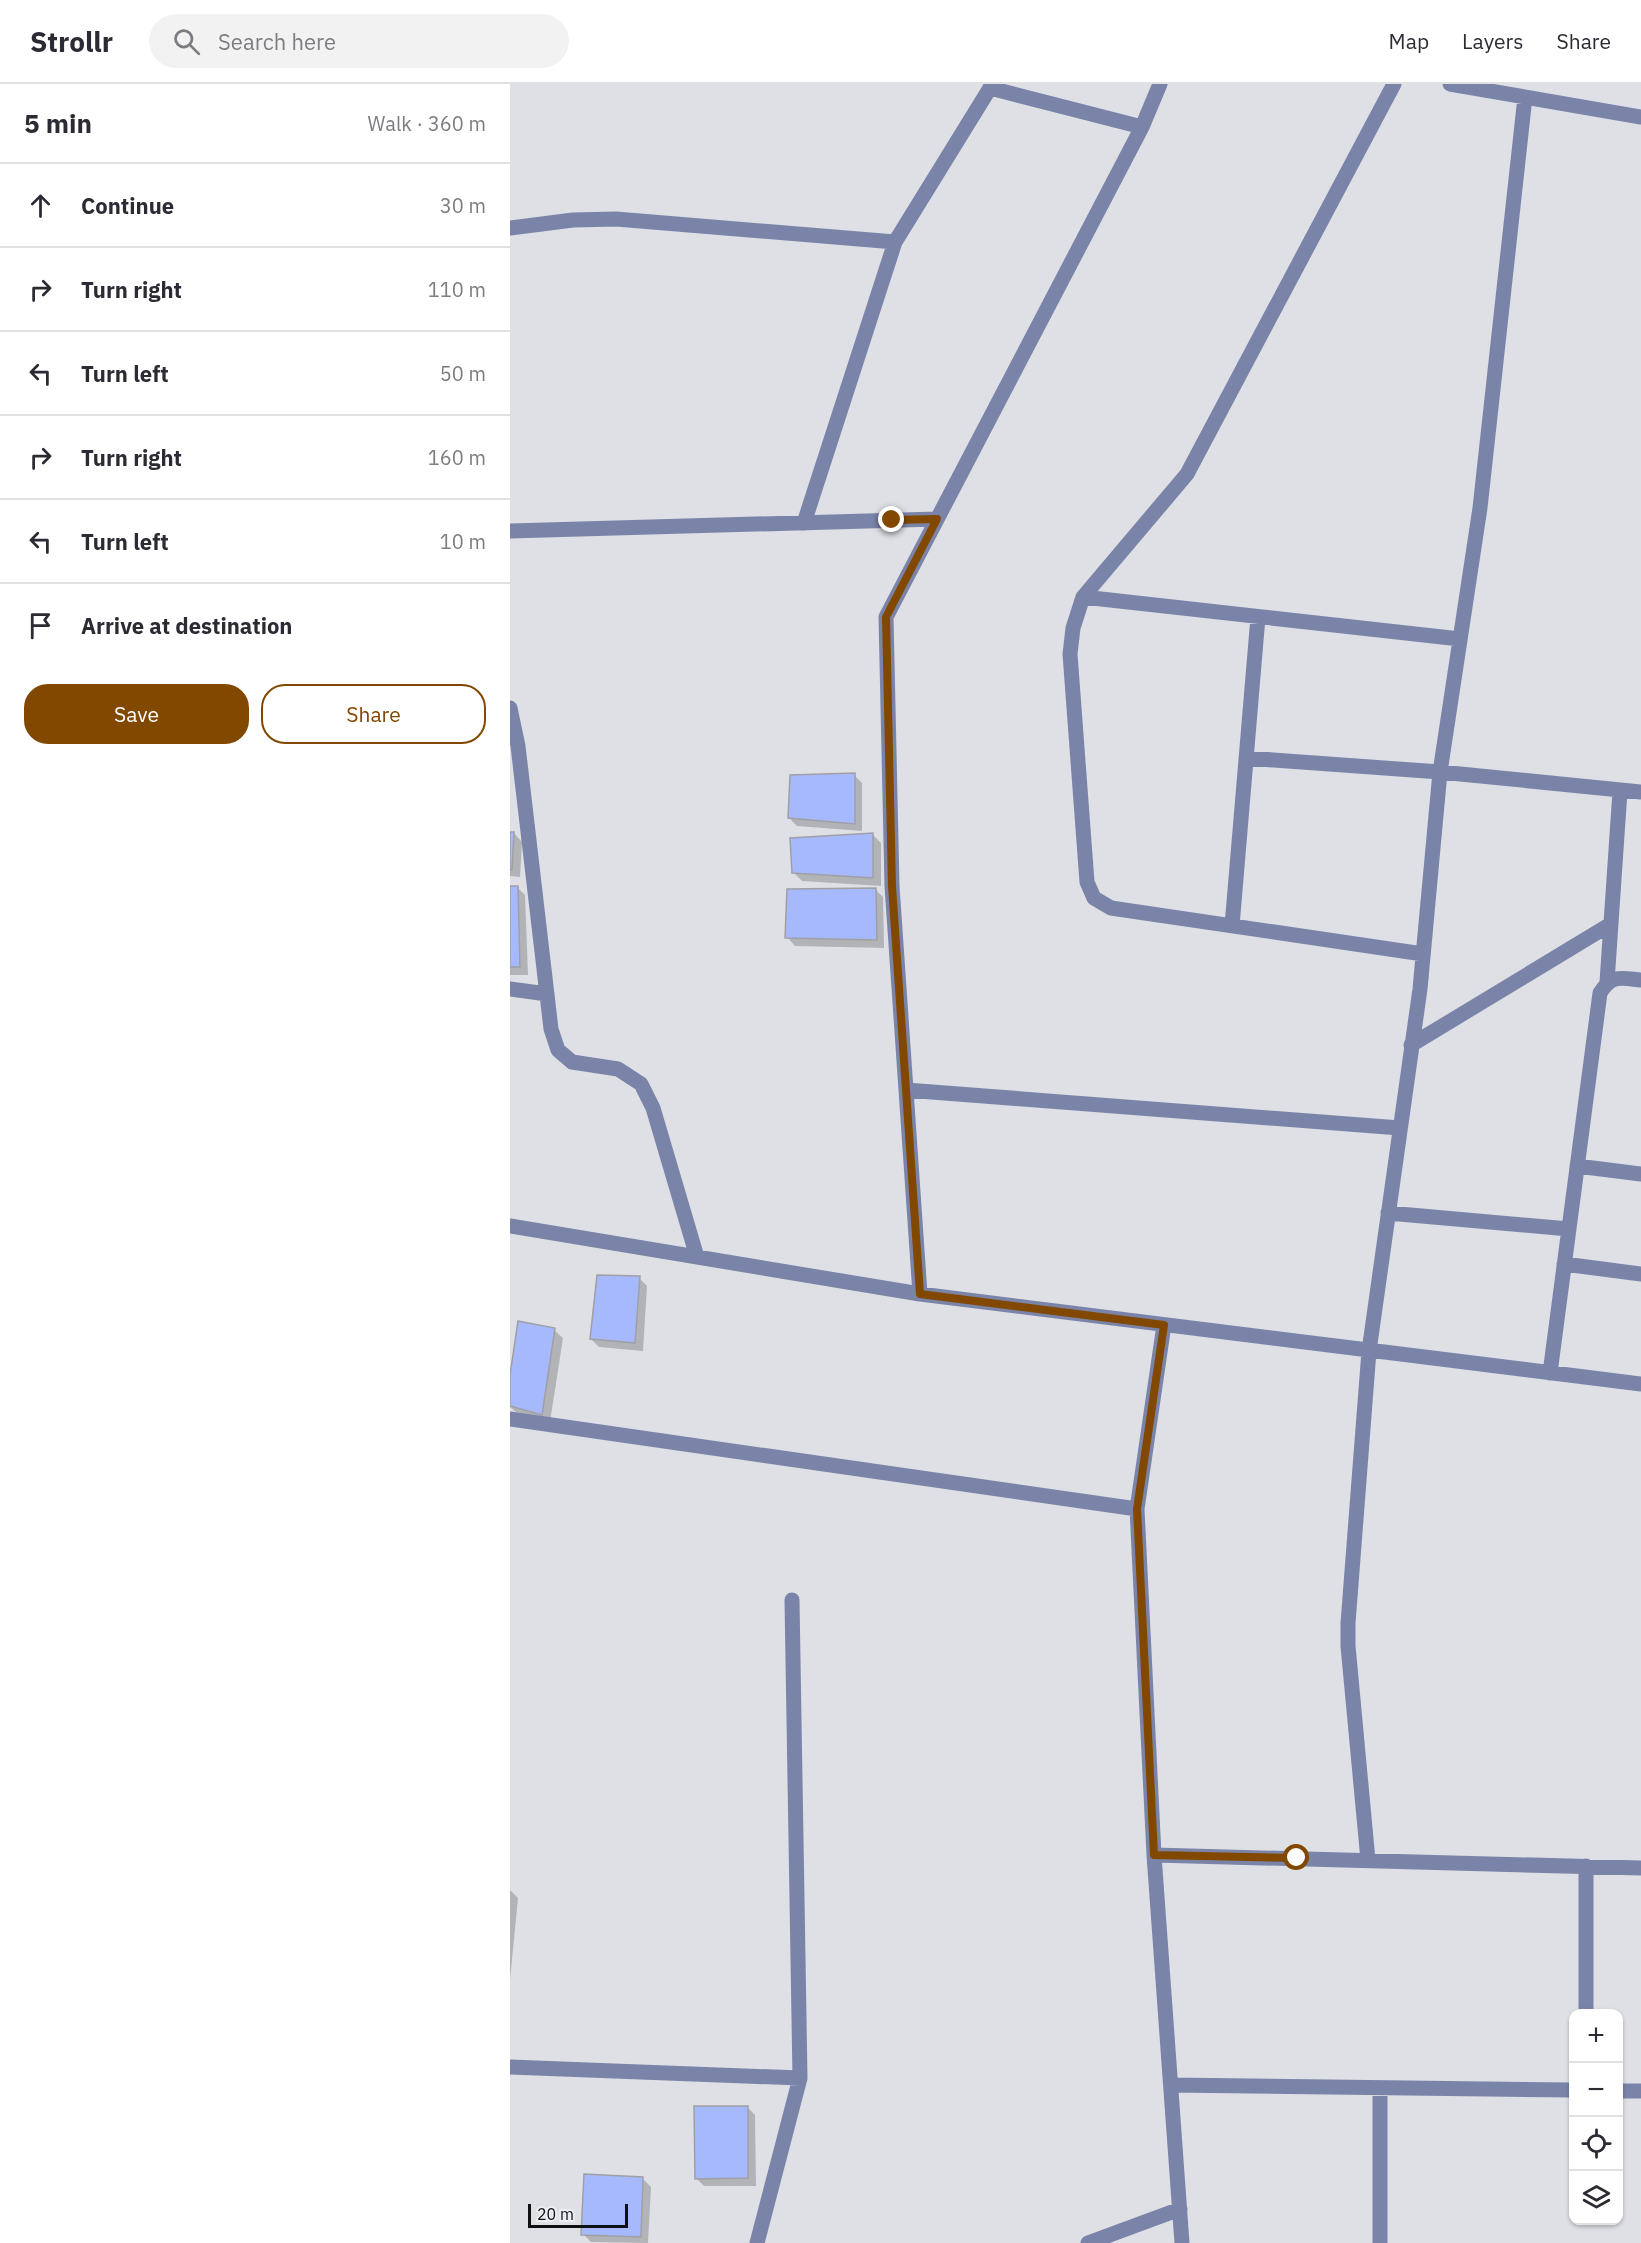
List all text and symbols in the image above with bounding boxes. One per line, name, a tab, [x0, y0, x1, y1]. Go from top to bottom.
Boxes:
search box	[149, 14, 569, 68]
text: Strollr	[30, 23, 113, 60]
icon: search	[170, 25, 203, 58]
text: Search here	[218, 27, 336, 56]
text: Map	[1389, 27, 1429, 55]
text: Layers	[1462, 27, 1524, 55]
text: Share	[1557, 27, 1611, 55]
text: 5 min	[24, 106, 92, 140]
text: Walk · 360 m	[368, 110, 486, 137]
icon: ahead	[24, 189, 57, 222]
text: Continue	[81, 191, 174, 220]
text: 30 m	[440, 192, 486, 219]
icon: right	[24, 273, 57, 306]
text: Turn right	[81, 275, 182, 304]
text: 110 m	[428, 276, 486, 303]
icon: left	[24, 357, 57, 390]
text: Turn left	[81, 359, 169, 388]
text: 50 m	[440, 360, 486, 387]
icon: right	[24, 441, 57, 474]
text: Turn right	[81, 443, 182, 472]
text: 160 m	[428, 444, 486, 471]
route end	[878, 506, 904, 532]
icon: left	[24, 525, 57, 558]
text: Turn left	[81, 527, 169, 556]
text: 10 m	[440, 528, 486, 555]
icon: arrive	[24, 609, 57, 642]
text: Arrive at destination	[81, 611, 292, 640]
button: Save	[24, 684, 249, 744]
button: Share	[261, 684, 486, 744]
route start	[1283, 1844, 1309, 1870]
map controls	[1569, 2009, 1623, 2225]
button: +	[1569, 2009, 1623, 2063]
button: −	[1569, 2063, 1623, 2117]
button: locate	[1569, 2117, 1623, 2171]
button: layers	[1569, 2171, 1623, 2225]
scale bar	[528, 2201, 628, 2228]
text: 20 m	[537, 2204, 574, 2224]

